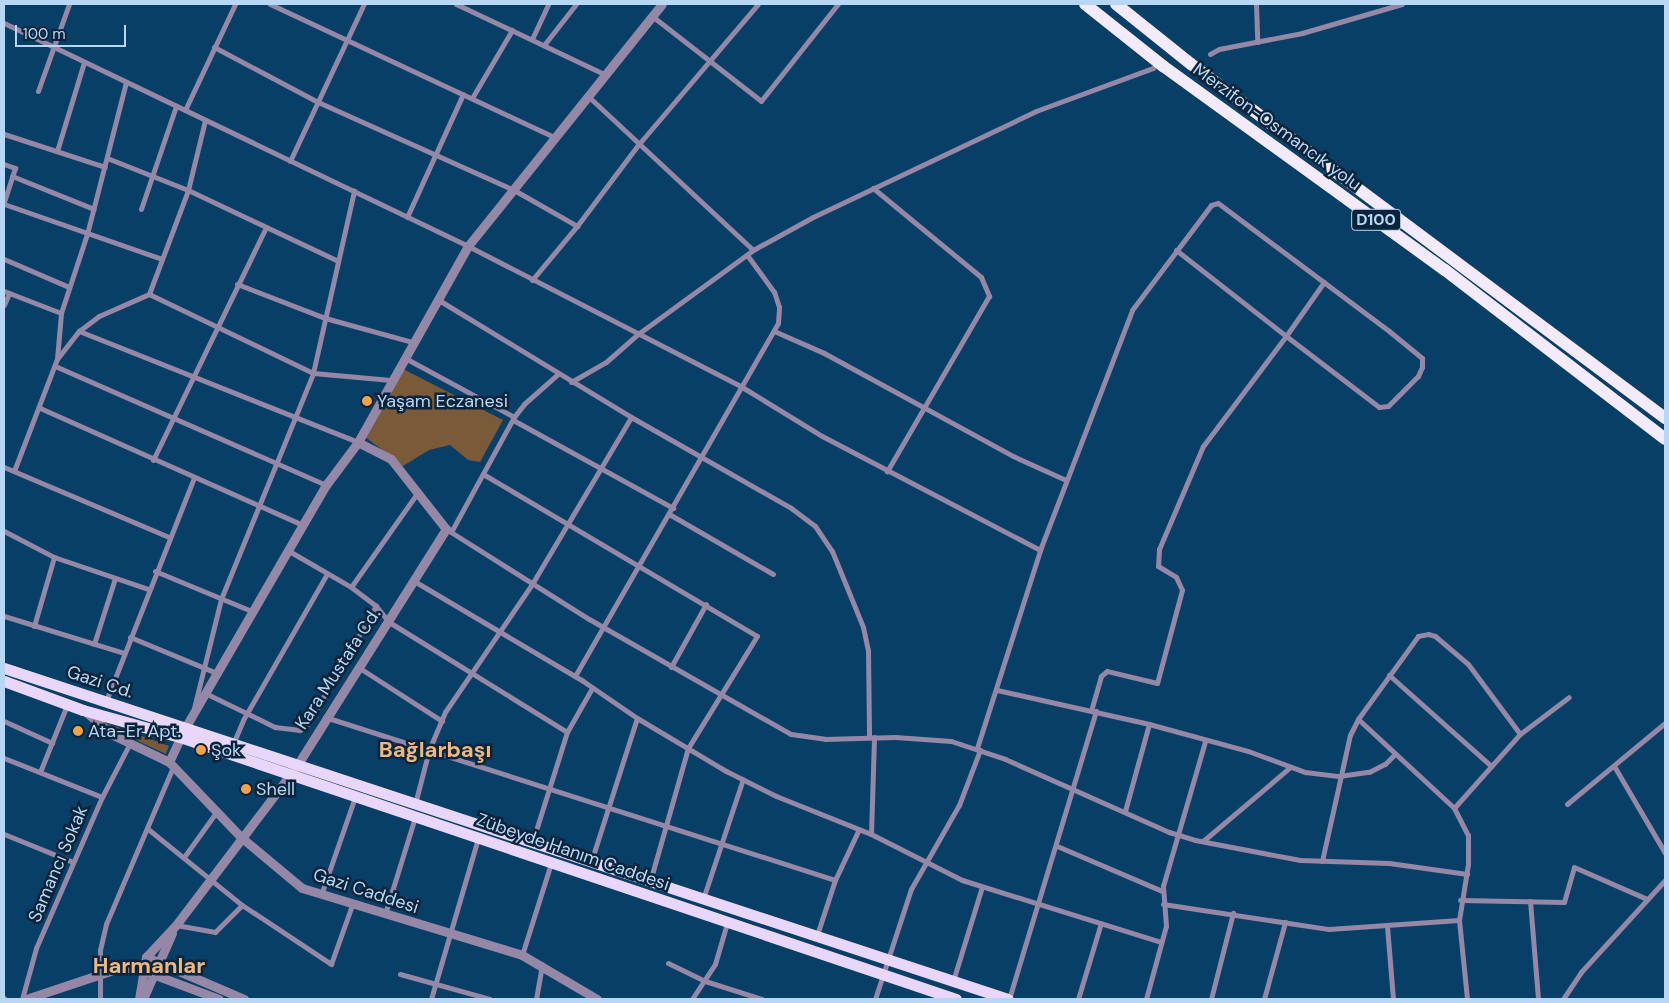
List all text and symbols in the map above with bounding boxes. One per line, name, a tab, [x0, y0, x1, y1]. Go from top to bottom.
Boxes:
scale bar	[18, 15, 129, 47]
text: 100 m	[23, 24, 66, 44]
street label: Merzifon-Osmancık yolu	[1189, 59, 1365, 195]
road number: D100	[1351, 206, 1401, 234]
place label: Yaşam Eczanesi	[377, 390, 508, 412]
marker: Yaşam Eczanesi	[361, 395, 373, 407]
street label: Kara Mustafa Cd.	[291, 604, 385, 734]
street label: Gazi Cd.	[64, 661, 136, 703]
place label: Ata-Er Apt.	[88, 720, 181, 742]
marker: Ata-Er Apt.	[72, 725, 84, 737]
district label: Bağlarbaşı	[379, 737, 491, 763]
place label: Şok	[211, 739, 241, 761]
marker: Şok	[195, 744, 207, 756]
place label: Shell	[256, 778, 295, 800]
marker: Shell	[240, 783, 252, 795]
street label: Samancı Sokak	[24, 802, 92, 926]
street label: Zübeyde Hanım Caddesi	[474, 809, 672, 895]
street label: Gazi Caddesi	[311, 864, 421, 918]
district label: Harmanlar	[93, 953, 205, 979]

